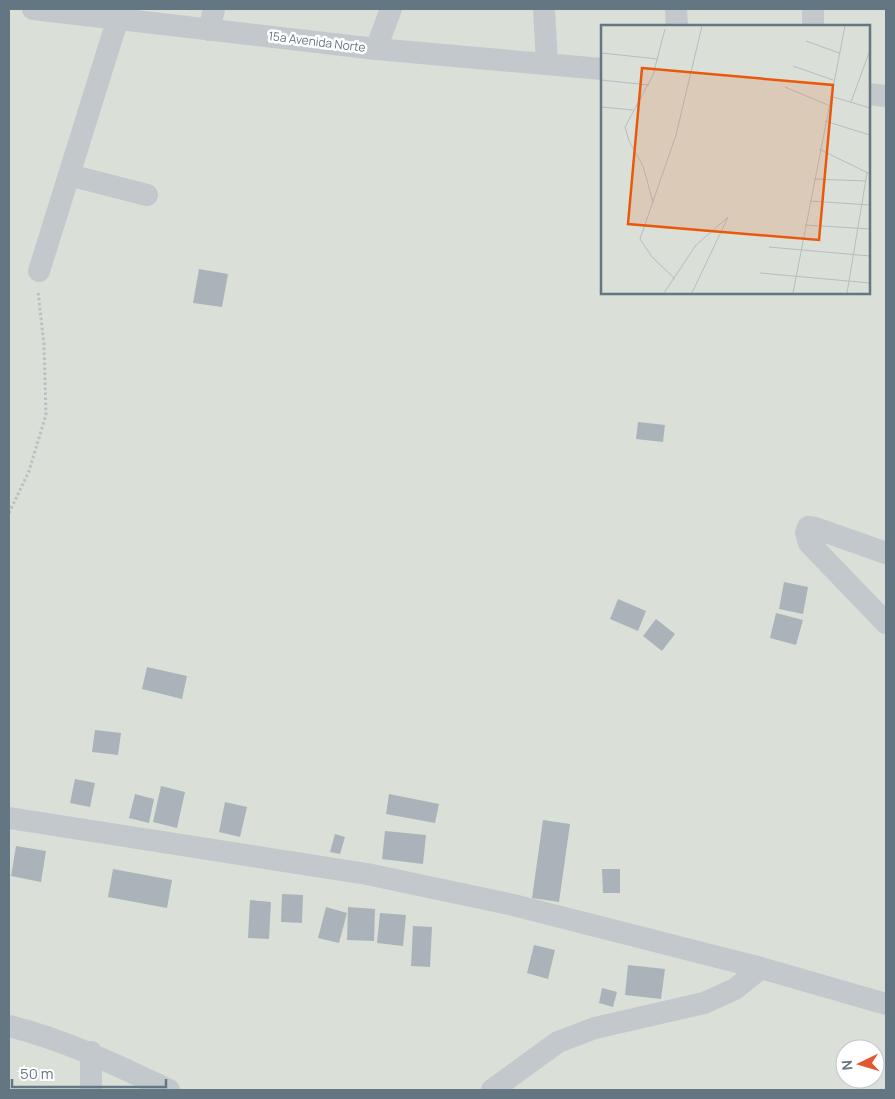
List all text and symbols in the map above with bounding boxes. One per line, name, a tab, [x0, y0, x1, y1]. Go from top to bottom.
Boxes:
inset map	[601, 25, 870, 294]
street label: 15a Avenida Norte	[267, 27, 367, 56]
north arrow	[835, 1039, 885, 1089]
scale bar	[12, 1056, 166, 1088]
text: N	[837, 1059, 856, 1071]
text: 50 m	[20, 1063, 54, 1084]

